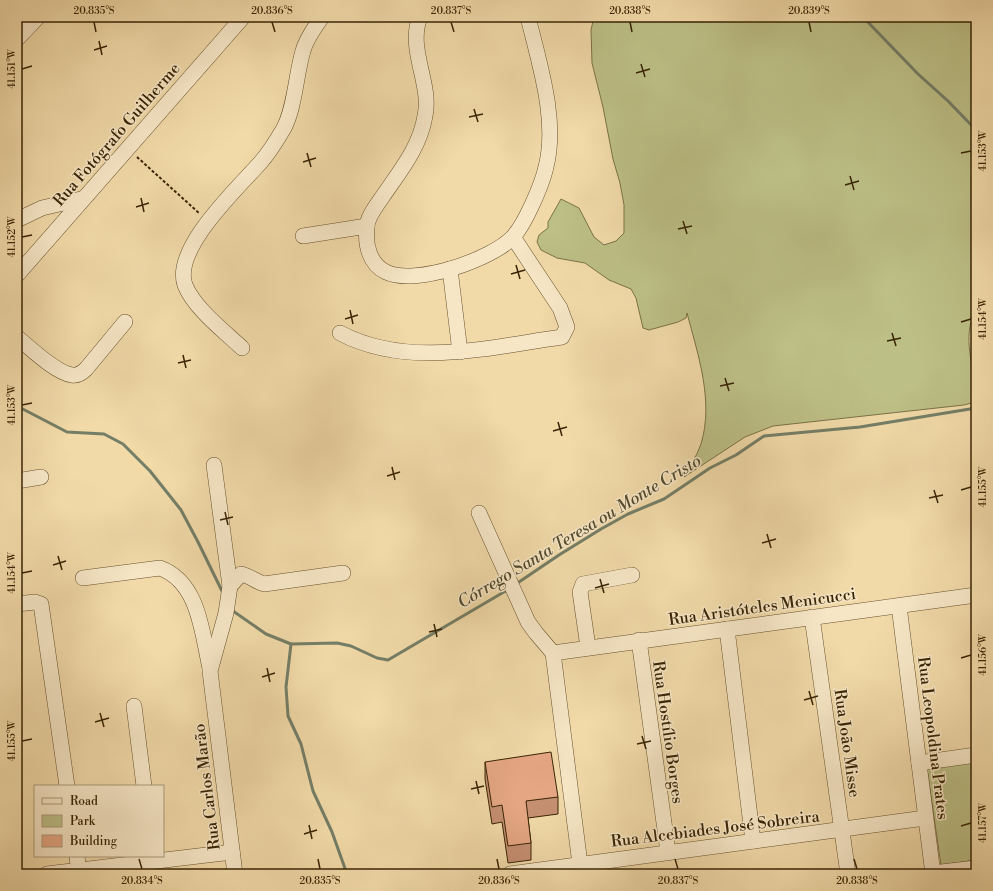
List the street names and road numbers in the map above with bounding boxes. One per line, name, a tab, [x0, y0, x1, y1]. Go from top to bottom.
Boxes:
street label: Rua Fotógrafo Guilherme	[49, 59, 185, 210]
street label: Rua Aristóteles Menicucci	[667, 584, 857, 630]
street label: Rua Leopoldina Prates	[913, 655, 953, 821]
street label: Rua Hostílio Borges	[648, 659, 688, 805]
street label: Rua João Misse	[830, 688, 865, 799]
street label: Rua Carlos Marão	[189, 722, 225, 851]
street label: Rua Alcebiades José Sobreira	[610, 806, 821, 852]

